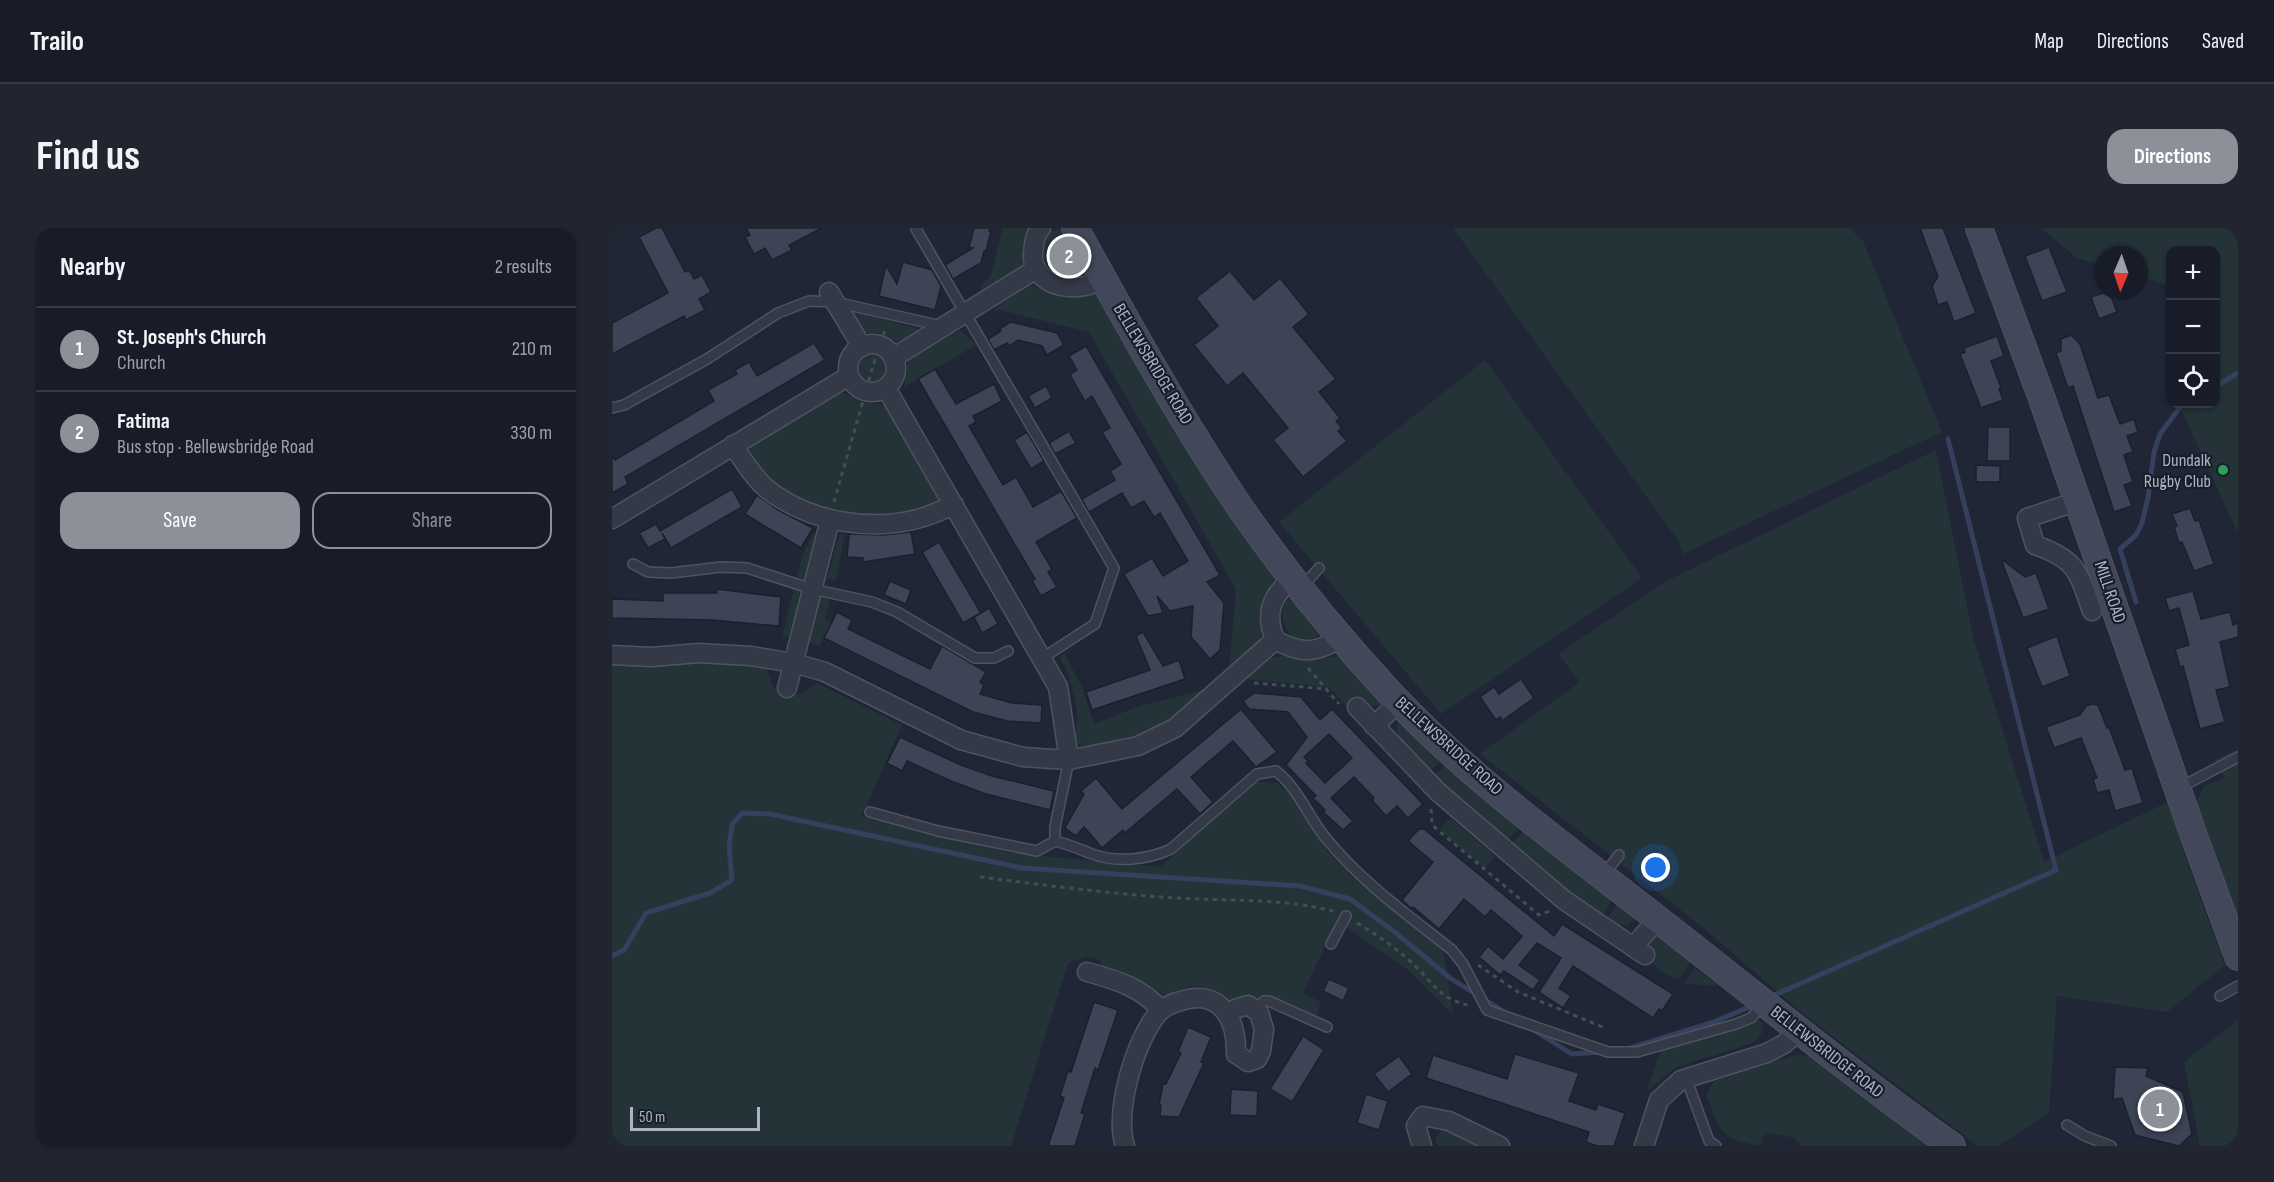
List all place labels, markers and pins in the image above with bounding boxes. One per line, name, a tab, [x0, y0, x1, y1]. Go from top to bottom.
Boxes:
pin: 2	[1050, 234, 1088, 279]
place label: Dundalk Rugby Club	[2144, 450, 2211, 492]
marker: Dundalk Rugby Club	[2216, 463, 2230, 477]
pin: 1	[2140, 1086, 2180, 1132]

